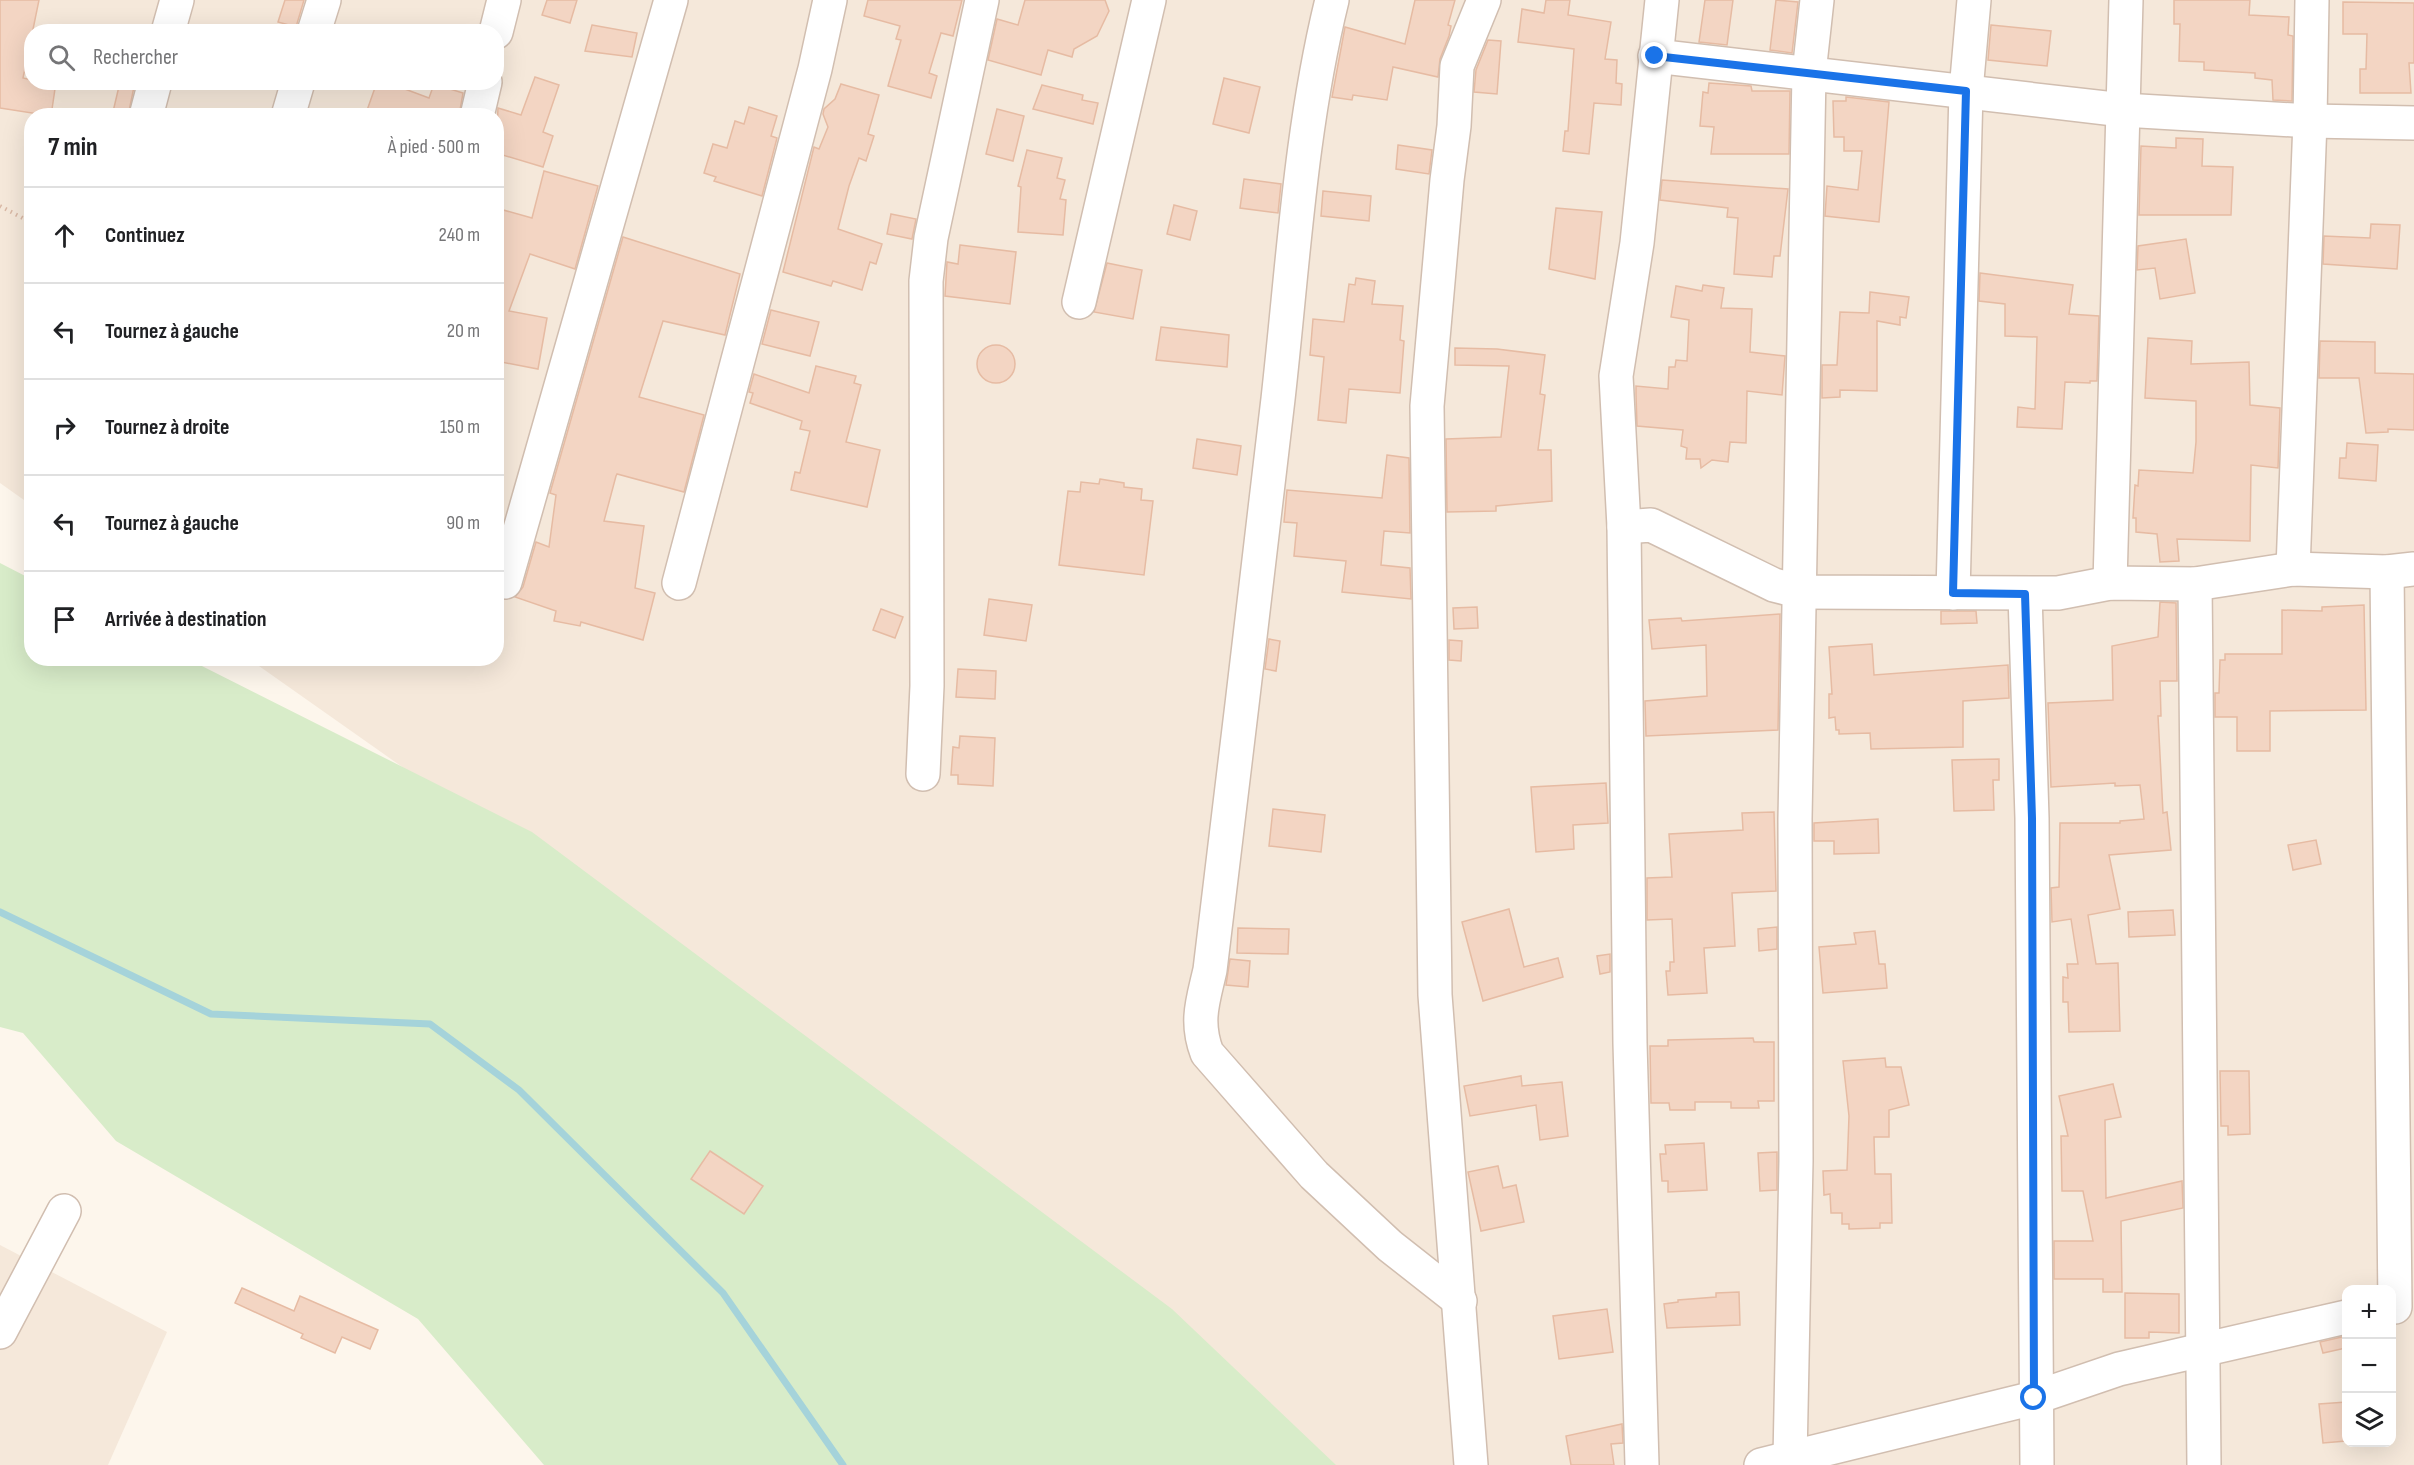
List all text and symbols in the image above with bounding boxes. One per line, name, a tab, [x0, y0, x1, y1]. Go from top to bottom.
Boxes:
search box	[24, 24, 504, 90]
icon: search	[45, 41, 78, 74]
route end	[1641, 42, 1667, 68]
text: Rechercher	[93, 44, 178, 71]
text: 7 min	[48, 132, 97, 163]
text: À pied · 500 m	[388, 135, 480, 159]
icon: ahead	[48, 219, 81, 252]
text: Continuez	[105, 222, 185, 249]
text: 240 m	[439, 223, 480, 247]
icon: left	[48, 315, 81, 348]
text: Tournez à gauche	[105, 318, 239, 345]
text: 20 m	[447, 319, 480, 343]
icon: right	[48, 411, 81, 444]
text: Tournez à droite	[105, 414, 230, 441]
text: 150 m	[440, 415, 480, 439]
icon: left	[48, 507, 81, 540]
text: Tournez à gauche	[105, 510, 239, 537]
text: 90 m	[446, 511, 480, 535]
icon: arrive	[48, 603, 81, 636]
text: Arrivée à destination	[105, 606, 267, 633]
map controls	[2342, 1285, 2396, 1447]
button: +	[2342, 1285, 2396, 1339]
button: −	[2342, 1339, 2396, 1393]
route start	[2020, 1384, 2046, 1410]
button: layers	[2342, 1393, 2396, 1447]

